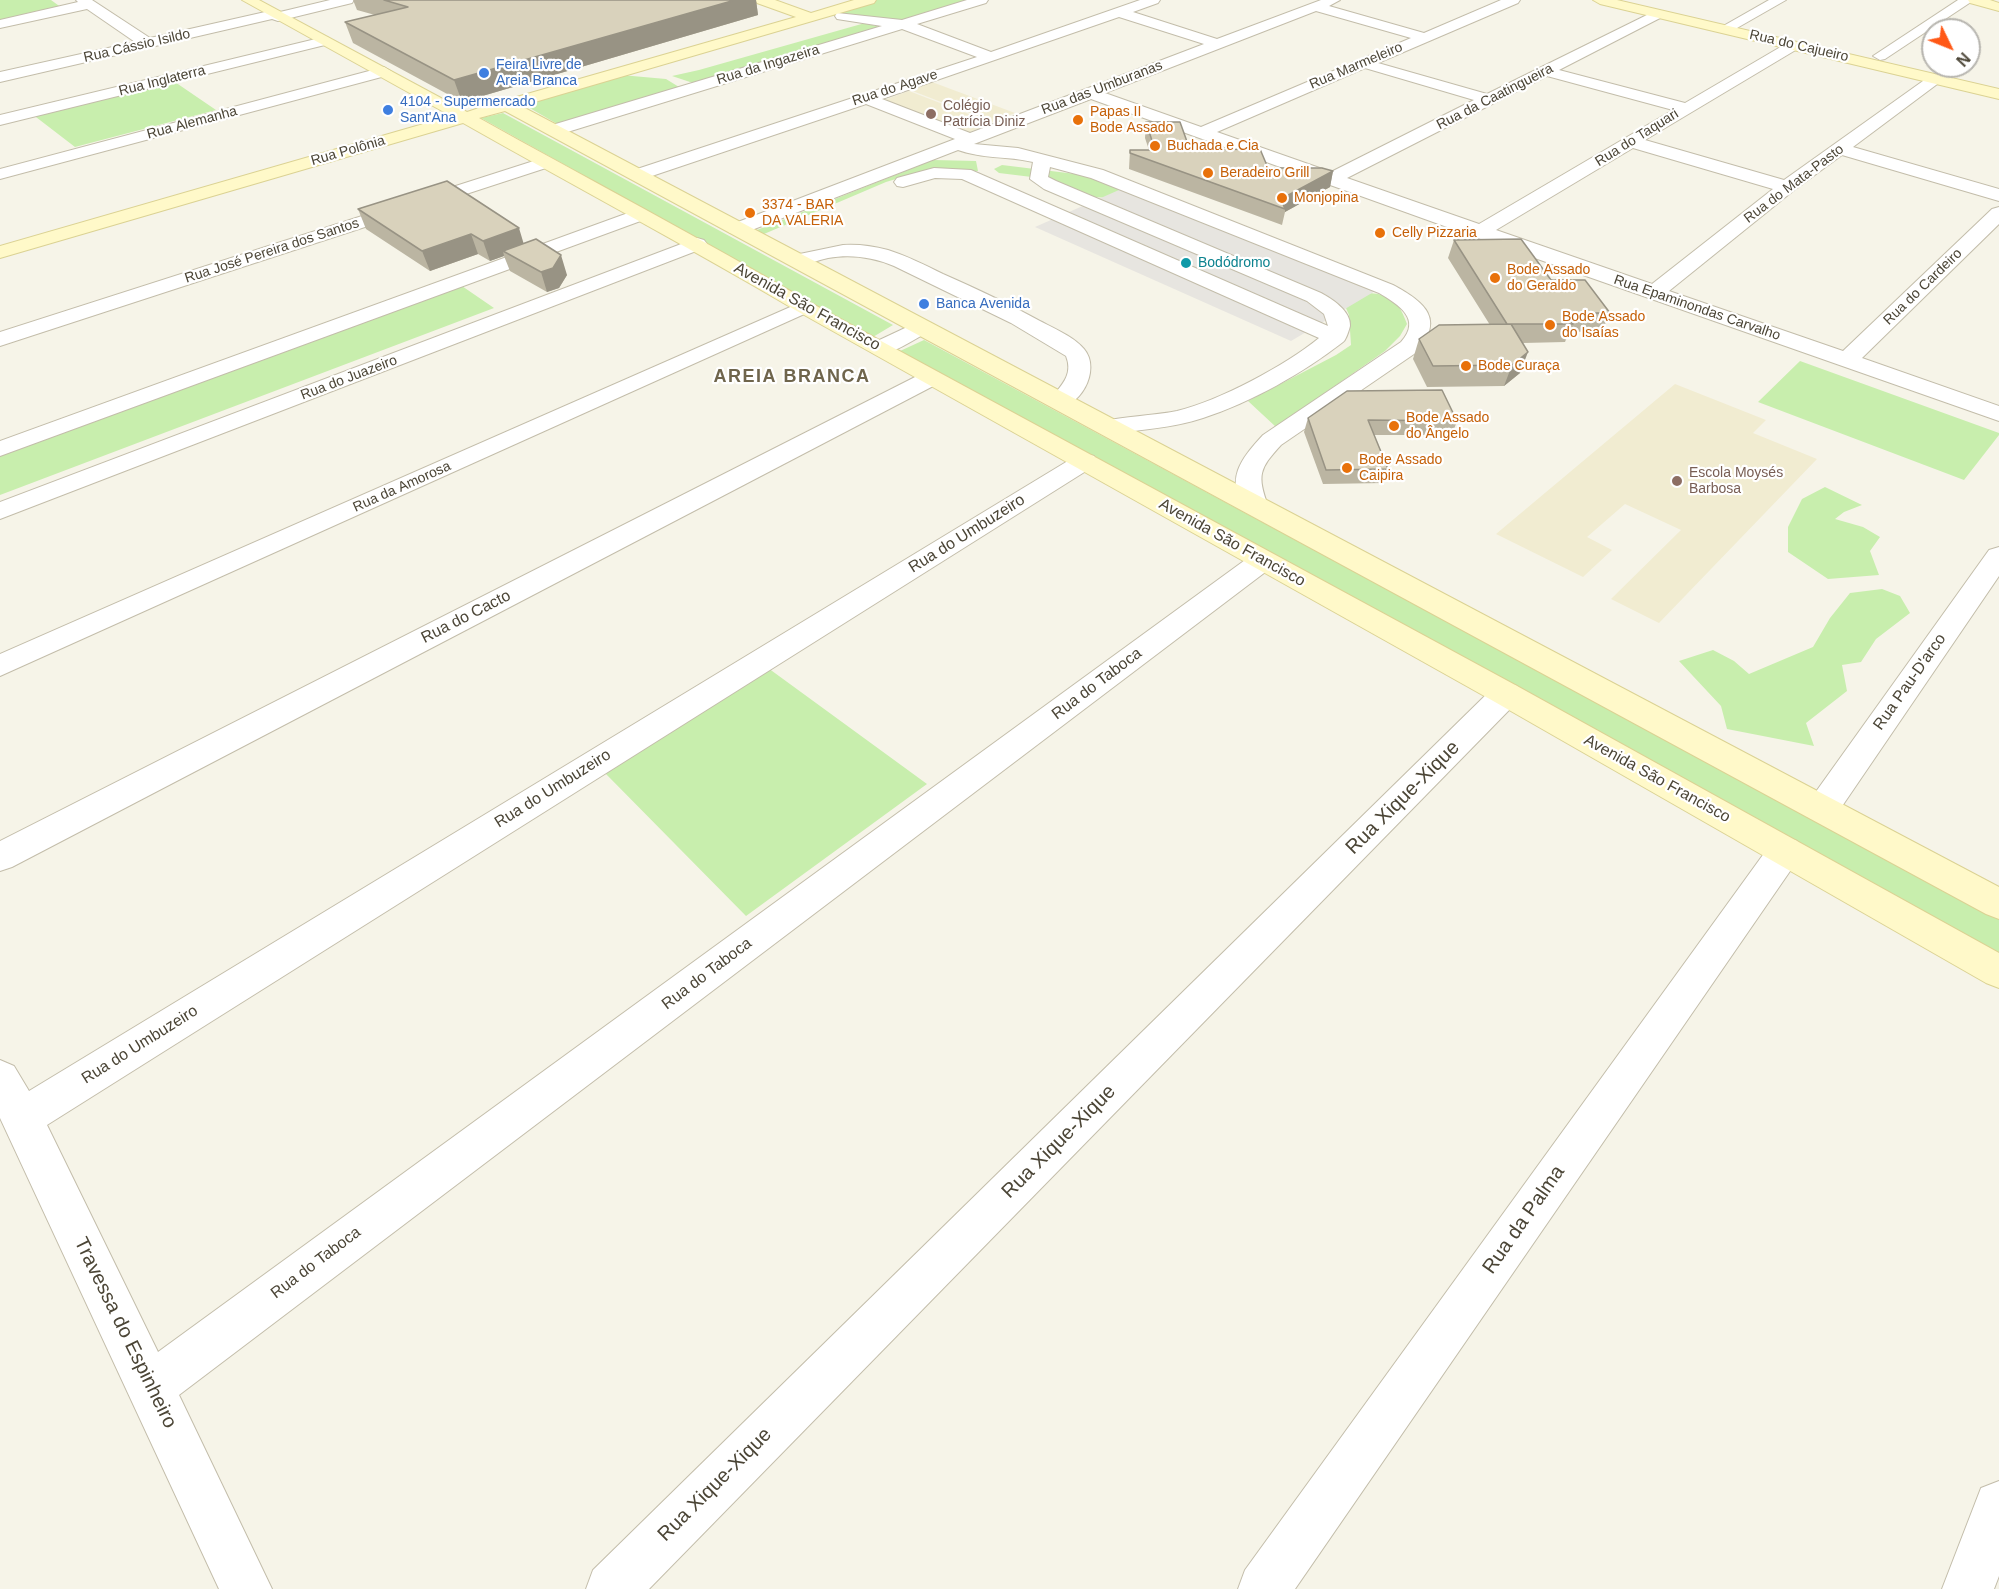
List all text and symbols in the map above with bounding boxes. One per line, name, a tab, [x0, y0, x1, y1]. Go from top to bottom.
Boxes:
north arrow	[1921, 18, 1981, 78]
street label: Rua Cássio Isildo	[82, 26, 192, 66]
street label: Rua do Cajueiro	[1748, 26, 1850, 66]
street label: Rua Marmeleiro	[1307, 39, 1405, 93]
street label: Rua da Ingazeira	[715, 41, 821, 89]
text: N	[1953, 49, 1973, 69]
place label: Feira Livre de Areia Branca	[496, 57, 582, 90]
street label: Rua das Umburanas	[1039, 57, 1165, 119]
street label: Rua da Caatingueira	[1434, 60, 1556, 134]
street label: Rua Inglaterra	[117, 62, 207, 100]
marker: Feira Livre de Areia Branca	[477, 66, 491, 80]
street label: Rua do Agave	[850, 66, 940, 110]
place label: 4104 - Supermercado Sant'Ana	[400, 94, 535, 126]
place label: Colégio Patrícia Diniz	[943, 98, 1025, 130]
street label: Rua Alemanha	[145, 103, 239, 143]
marker: 4104 - Supermercado Sant'Ana	[381, 103, 395, 117]
place label: Papas II Bode Assado	[1090, 104, 1173, 136]
street label: Rua do Taquari	[1592, 106, 1682, 170]
marker: Colégio Patrícia Diniz	[924, 107, 938, 121]
marker: Papas II Bode Assado	[1071, 113, 1085, 127]
street label: Rua Polônia	[309, 132, 387, 170]
place label: Buchada e Cia	[1167, 138, 1259, 154]
marker: Buchada e Cia	[1148, 139, 1162, 153]
street label: Rua do Mata-Pasto	[1741, 141, 1847, 227]
place label: Beradeiro Grill	[1220, 165, 1309, 181]
marker: Beradeiro Grill	[1201, 166, 1215, 180]
place label: Monjopina	[1294, 190, 1359, 206]
marker: Monjopina	[1275, 191, 1289, 205]
place label: 3374 - BAR DA VALERIA	[762, 197, 843, 230]
marker: 3374 - BAR DA VALERIA	[743, 206, 757, 220]
street label: Rua José Pereira dos Santos	[183, 215, 361, 287]
place label: Celly Pizzaria	[1392, 225, 1477, 241]
marker: Celly Pizzaria	[1373, 226, 1387, 240]
street label: Rua do Cardeiro	[1880, 245, 1966, 329]
place label: Bodódromo	[1198, 255, 1270, 271]
marker: Bodódromo	[1179, 256, 1193, 270]
street label: Avenida São Francisco	[731, 259, 883, 355]
place label: Bode Assado do Geraldo	[1507, 262, 1590, 294]
marker: Bode Assado do Geraldo	[1488, 271, 1502, 285]
street label: Rua Epaminondas Carvalho	[1611, 272, 1783, 344]
place label: Banca Avenida	[936, 296, 1030, 312]
marker: Banca Avenida	[917, 297, 931, 311]
place label: Bode Assado do Isaías	[1562, 309, 1645, 342]
marker: Bode Assado do Isaías	[1543, 318, 1557, 332]
street label: Rua do Juazeiro	[298, 352, 400, 404]
place label: Bode Curaça	[1478, 358, 1560, 374]
marker: Bode Curaça	[1459, 359, 1473, 373]
district label: AREIA BRANCA	[714, 366, 870, 388]
place label: Bode Assado do Ângelo	[1406, 410, 1489, 442]
marker: Bode Assado do Ângelo	[1387, 419, 1401, 433]
place label: Bode Assado Caipira	[1359, 452, 1442, 484]
street label: Rua da Amorosa	[351, 458, 453, 516]
marker: Bode Assado Caipira	[1340, 461, 1354, 475]
place label: Escola Moysés Barbosa	[1689, 465, 1783, 497]
marker: Escola Moysés Barbosa	[1670, 474, 1684, 488]
street label: Rua do Umbuzeiro	[905, 491, 1029, 577]
street label: Avenida São Francisco	[1156, 495, 1308, 591]
street label: Rua do Cacto	[418, 586, 514, 648]
street label: Rua Pau-D'arco	[1870, 630, 1950, 734]
street label: Rua do Taboca	[1048, 644, 1146, 724]
street label: Avenida São Francisco	[1581, 731, 1733, 827]
street label: Rua Xique-Xique	[1341, 736, 1465, 860]
street label: Rua do Umbuzeiro	[491, 746, 615, 832]
street label: Rua do Taboca	[658, 934, 756, 1014]
street label: Rua do Umbuzeiro	[78, 1002, 202, 1088]
street label: Rua Xique-Xique	[997, 1080, 1121, 1204]
street label: Rua da Palma	[1478, 1161, 1570, 1279]
street label: Rua do Taboca	[267, 1223, 365, 1303]
street label: Travessa do Espinheiro	[68, 1234, 182, 1432]
street label: Rua Xique-Xique	[653, 1423, 777, 1547]

